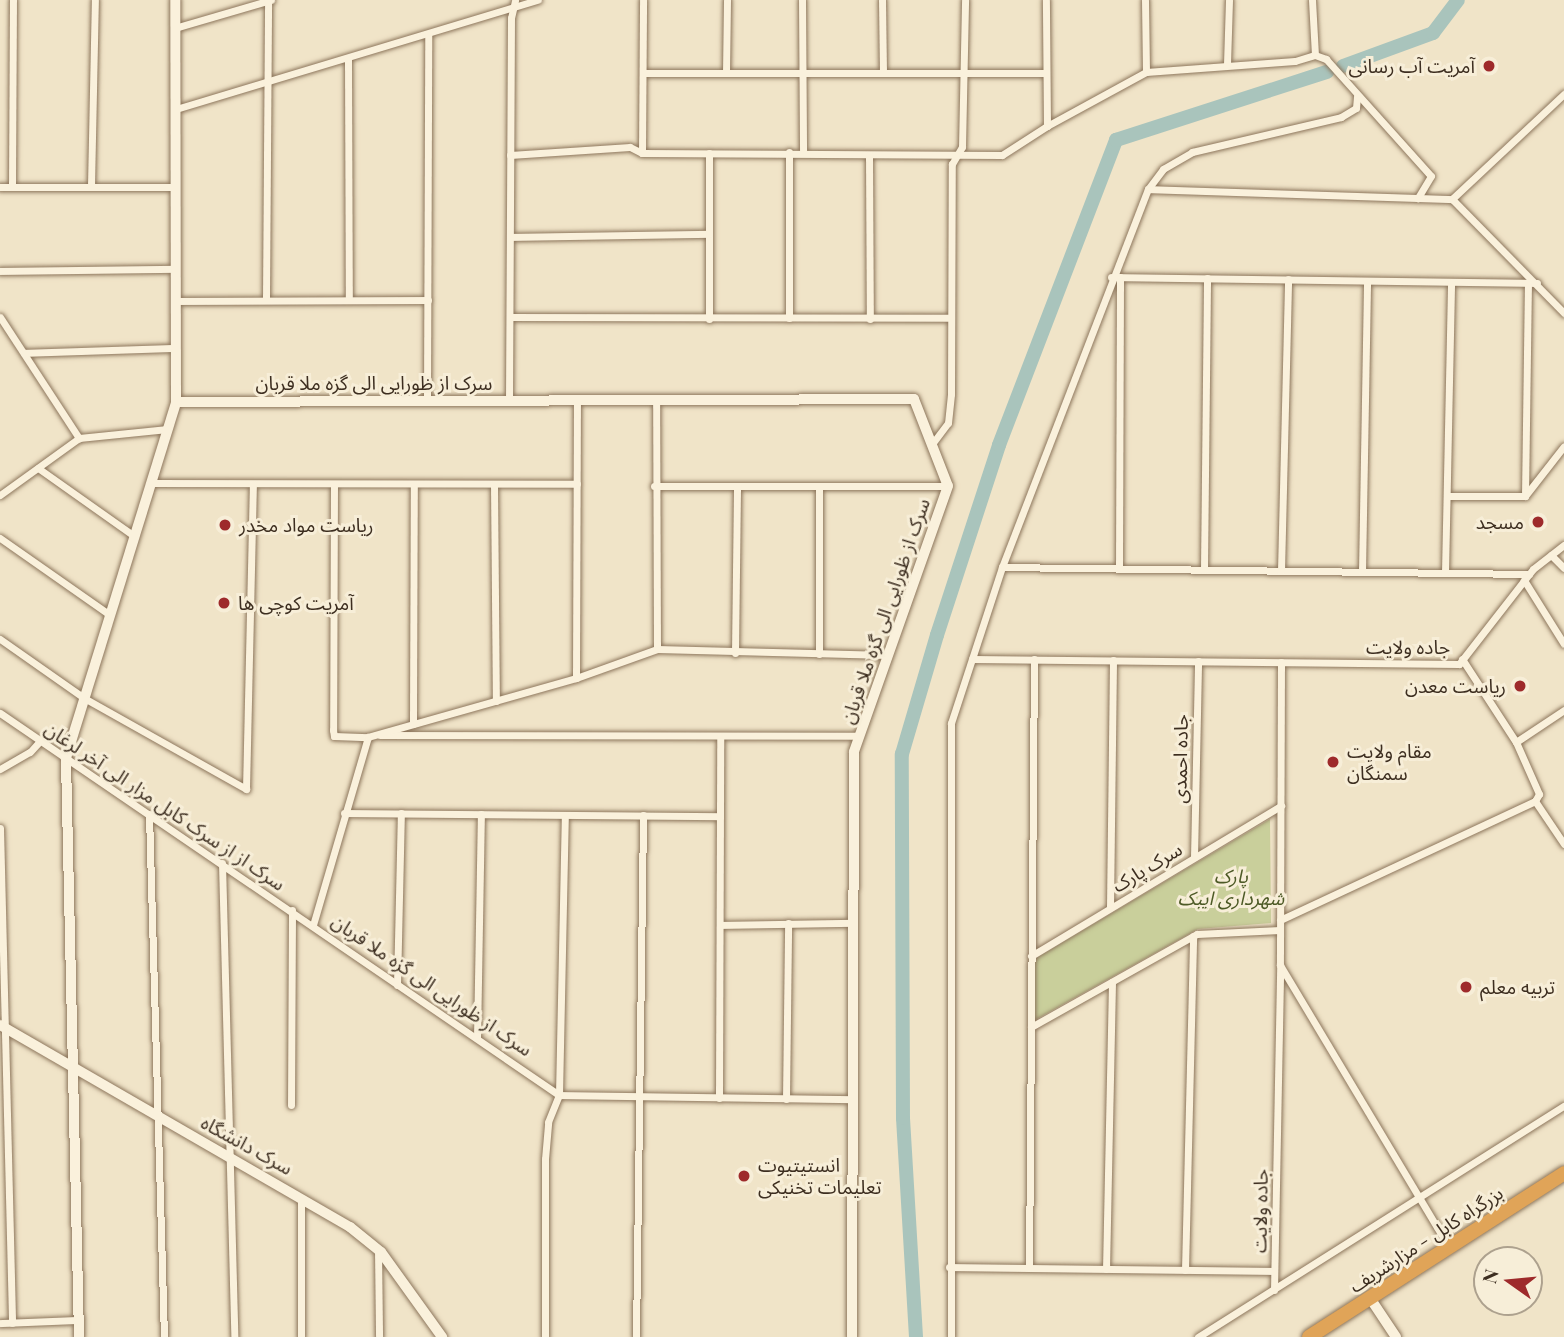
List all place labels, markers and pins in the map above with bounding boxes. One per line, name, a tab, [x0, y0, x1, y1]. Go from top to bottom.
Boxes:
place label: آمریت آب رسانی	[1348, 55, 1475, 77]
marker: آمریت آب رسانی	[1481, 58, 1497, 74]
place label: مسجد	[1476, 511, 1524, 533]
place label: ریاست مواد مخدر	[239, 514, 373, 536]
marker: مسجد	[1530, 514, 1546, 530]
marker: ریاست مواد مخدر	[217, 517, 233, 533]
place label: آمریت کوچی ها	[238, 592, 354, 614]
marker: آمریت کوچی ها	[216, 595, 232, 611]
place label: ریاست معدن	[1405, 675, 1506, 697]
marker: ریاست معدن	[1512, 678, 1528, 694]
place label: مقام ولایت سمنگان	[1347, 740, 1432, 784]
marker: مقام ولایت سمنگان	[1325, 754, 1341, 770]
place label: تربیه معلم	[1480, 976, 1555, 998]
marker: تربیه معلم	[1458, 979, 1474, 995]
place label: انستیتیوت تعلیمات تخنیکی	[758, 1154, 881, 1198]
marker: انستیتیوت تعلیمات تخنیکی	[736, 1168, 752, 1184]

